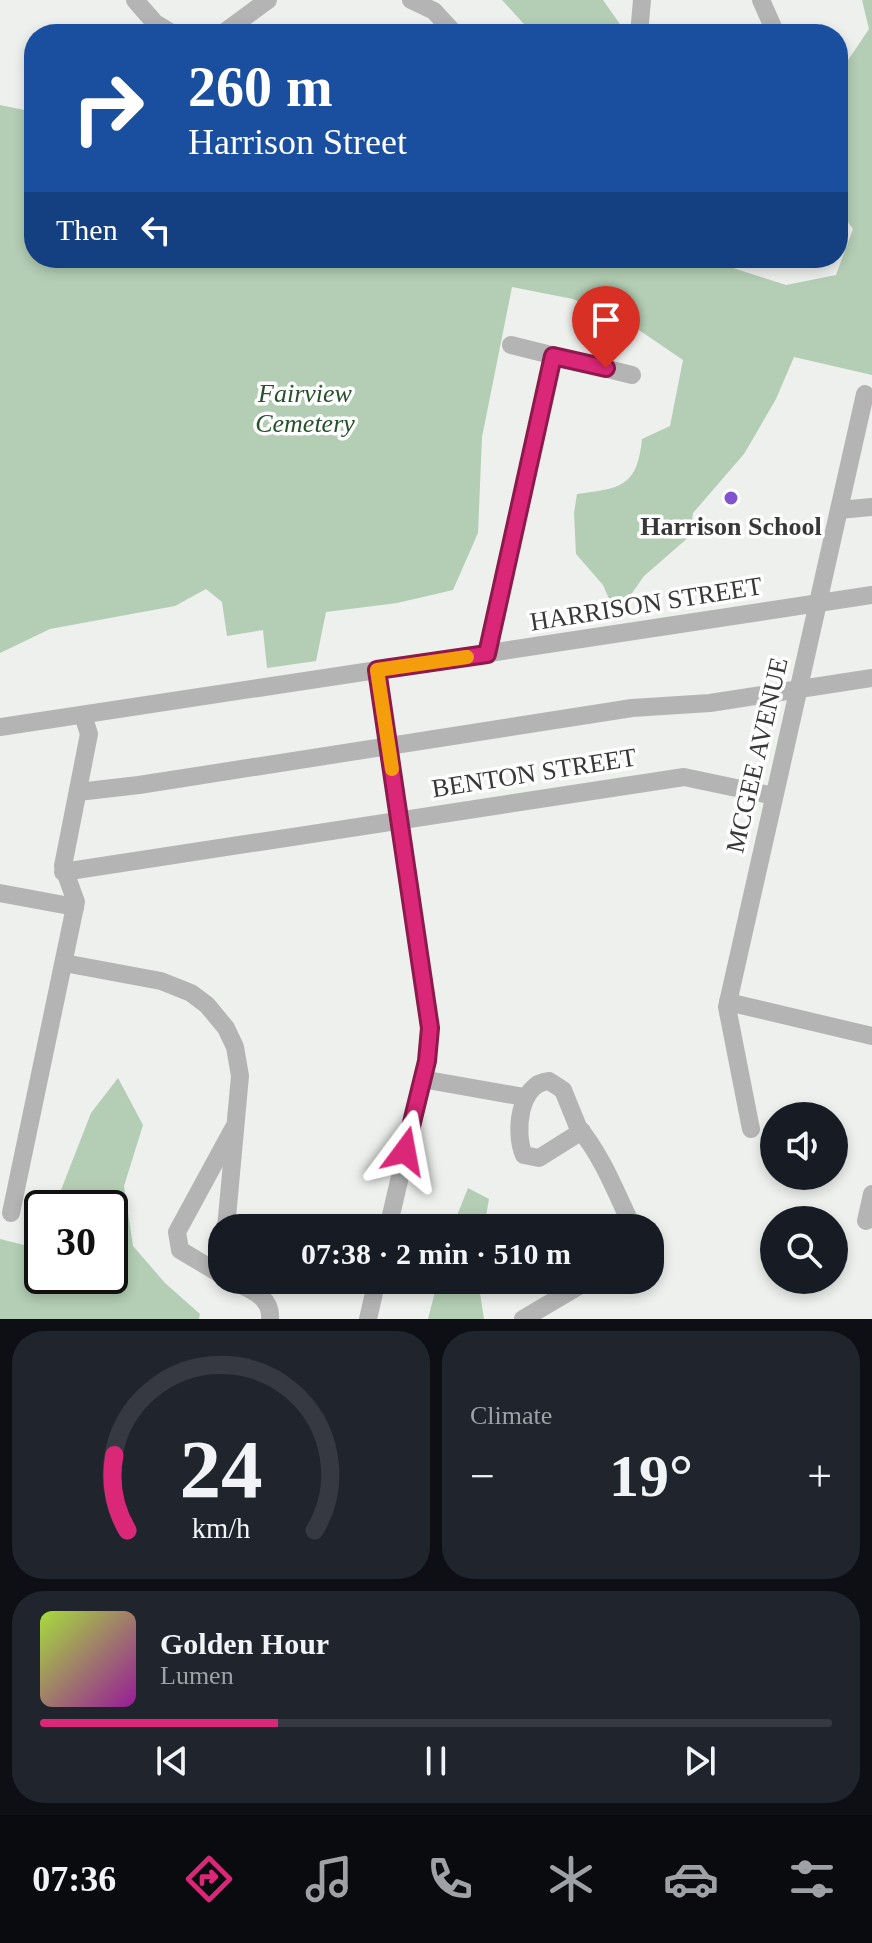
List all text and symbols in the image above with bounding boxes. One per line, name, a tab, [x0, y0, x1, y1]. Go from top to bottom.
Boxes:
icon: right	[56, 56, 160, 160]
text: 260 m	[188, 56, 333, 118]
text: Harrison Street	[188, 122, 407, 162]
icon: left	[134, 208, 178, 252]
text: Then	[56, 213, 118, 246]
pin	[572, 286, 640, 368]
icon: arrive	[584, 298, 628, 342]
park label: Fairview Cemetery	[255, 379, 355, 438]
marker: Harrison School	[722, 489, 740, 507]
place label: Harrison School	[640, 512, 822, 541]
street label: HARRISON STREET	[528, 571, 764, 637]
street label: MCGEE AVENUE	[720, 654, 794, 856]
street label: BENTON STREET	[430, 742, 639, 803]
map controls	[760, 1102, 848, 1294]
button: sound	[760, 1102, 848, 1190]
position arrow	[363, 1109, 447, 1193]
speed limit sign: 30	[24, 1190, 128, 1294]
button: search	[760, 1206, 848, 1294]
text: 07:38 · 2 min · 510 m	[301, 1237, 571, 1270]
text: Climate	[470, 1401, 552, 1430]
text: 24	[179, 1423, 263, 1515]
text: 19°	[609, 1443, 693, 1509]
text: −	[470, 1452, 495, 1501]
text: +	[807, 1452, 832, 1501]
text: km/h	[192, 1513, 250, 1544]
text: Golden Hour	[160, 1627, 329, 1660]
text: Lumen	[160, 1661, 234, 1690]
icon: previous	[150, 1739, 194, 1783]
icon: pause	[414, 1739, 458, 1783]
icon: next	[678, 1739, 722, 1783]
icon: directions	[181, 1851, 237, 1907]
icon: music	[301, 1851, 357, 1907]
icon: phone	[422, 1851, 478, 1907]
icon: climate	[543, 1851, 599, 1907]
icon: car	[663, 1851, 719, 1907]
icon: filters	[784, 1851, 840, 1907]
text: 07:36	[32, 1859, 116, 1899]

